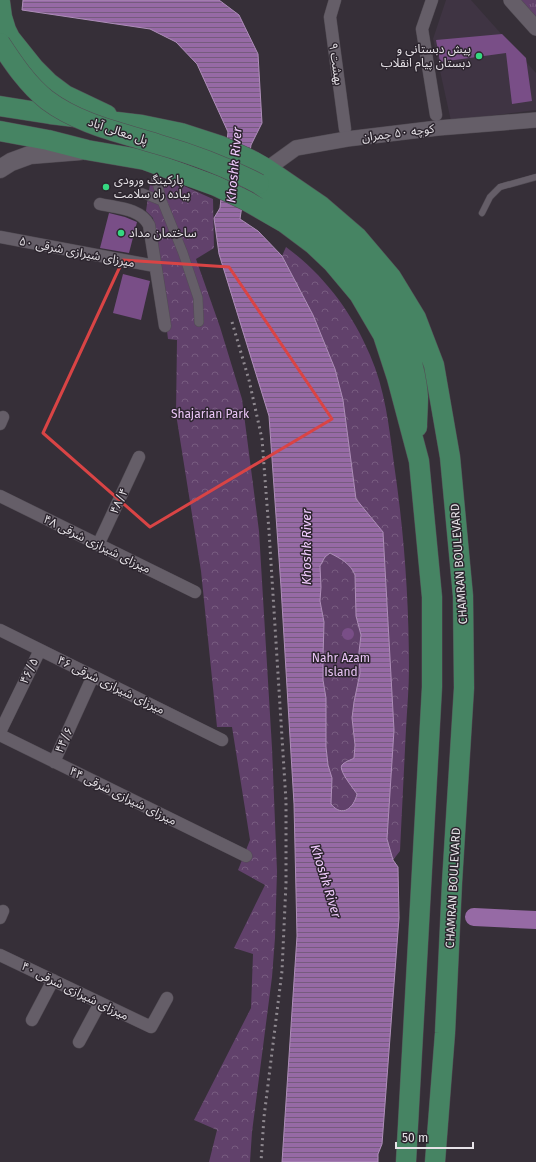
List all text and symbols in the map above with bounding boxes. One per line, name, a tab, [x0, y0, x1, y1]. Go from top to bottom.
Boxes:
street label: ۹ بهشت	[326, 42, 346, 86]
place label: پیش دبستانی و دبستان پیام انقلاب	[381, 42, 471, 72]
marker: پیش دبستانی و دبستان پیام انقلاب	[474, 51, 484, 61]
street label: پل معالی آباد	[86, 115, 150, 148]
street label: کوچه ۵۰ چمران	[361, 121, 436, 145]
water label: Khoshk River	[223, 125, 245, 204]
place label: پارکینگ ورودی پیاده راه سلامت	[114, 173, 190, 202]
marker: پارکینگ ورودی پیاده راه سلامت	[101, 182, 111, 192]
place label: ساختمان مداد	[129, 226, 197, 240]
marker: ساختمان مداد	[116, 228, 126, 238]
street label: ۵۰ میرزای شیرازی شرقی	[18, 234, 136, 270]
park label: Shajarian Park	[171, 407, 250, 421]
street label: ۴۸/۴	[107, 486, 131, 516]
street label: CHAMRAN BOULEVARD	[448, 503, 470, 625]
water label: Khoshk River	[299, 508, 314, 585]
street label: ۴۸ میرزای شیرازی شرقی	[41, 512, 153, 576]
park label: Nahr Azam Island	[312, 651, 370, 679]
street label: ۴۶ میرزای شیرازی شرقی	[55, 653, 167, 717]
street label: ۴۶/۵	[17, 656, 41, 686]
street label: ۴۴/۶	[52, 725, 76, 755]
street label: ۴۴ میرزای شیرازی شرقی	[67, 764, 179, 828]
street label: CHAMRAN BOULEVARD	[443, 827, 463, 949]
water label: Khoshk River	[308, 842, 345, 921]
street label: ۴۰ میرزای شیرازی شرقی	[19, 959, 131, 1023]
scale bar	[396, 1124, 473, 1150]
text: 50 m	[402, 1131, 428, 1145]

